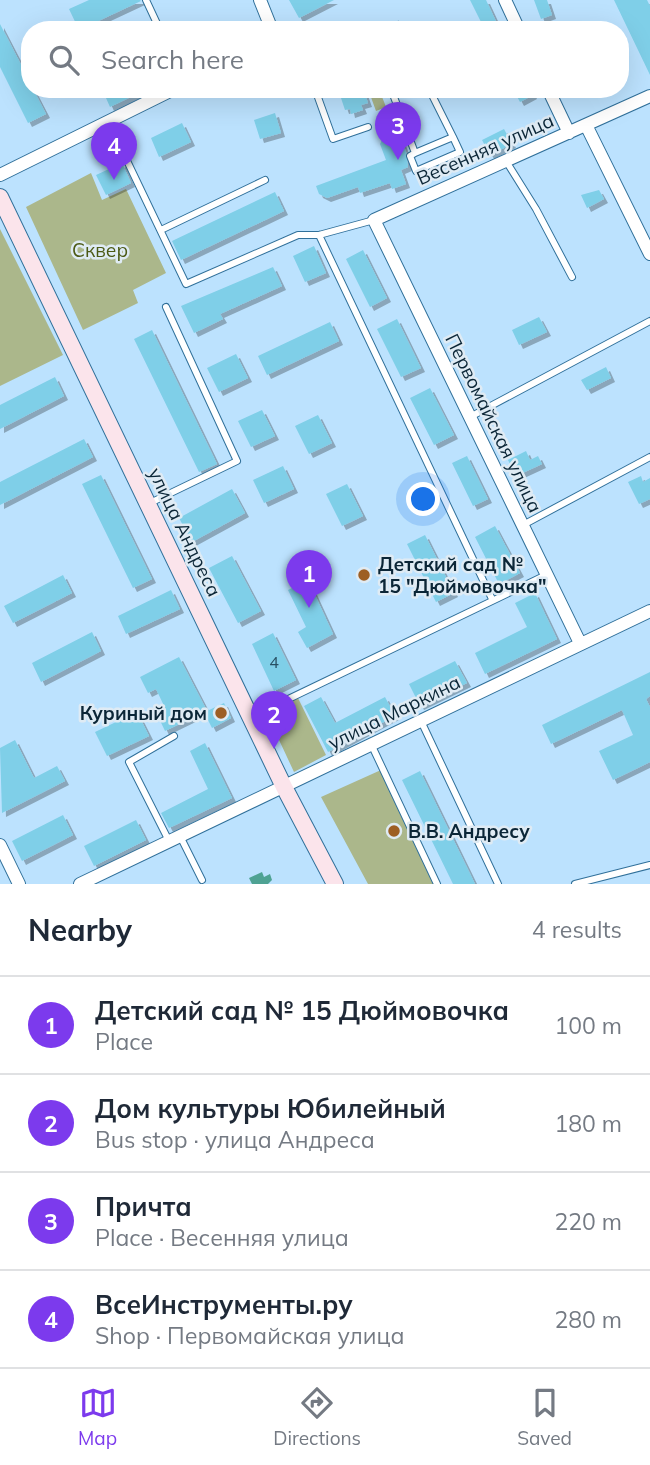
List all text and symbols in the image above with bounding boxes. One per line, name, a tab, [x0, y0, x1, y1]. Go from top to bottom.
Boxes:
search box	[21, 21, 629, 98]
icon: search	[45, 41, 83, 79]
text: Search here	[101, 43, 244, 76]
pin: 3	[375, 102, 421, 160]
street label: Весенняя улица	[413, 108, 557, 190]
pin: 4	[91, 122, 137, 180]
park label: Сквер	[72, 238, 128, 262]
street label: Первомайская улица	[440, 330, 548, 516]
street label: улица Андреса	[143, 464, 227, 600]
your location	[406, 482, 440, 516]
pin: 1	[286, 550, 332, 608]
place label: Детский сад № 15 "Дюймовочка"	[378, 552, 547, 598]
marker: Детский сад № 15 "Дюймовочка"	[356, 567, 372, 583]
house number: 4	[269, 652, 279, 672]
street label: улица Маркина	[324, 670, 464, 754]
pin: 2	[251, 691, 297, 749]
place label: Куриный дом	[80, 701, 207, 725]
marker: Куриный дом	[213, 705, 229, 721]
place label: В.В. Андресу	[408, 819, 530, 843]
marker: В.В. Андресу	[386, 823, 402, 839]
text: Nearby	[28, 911, 132, 949]
text: 4 results	[532, 915, 622, 944]
text: Детский сад № 15 Дюймовочка	[95, 994, 509, 1027]
text: 1	[44, 1011, 58, 1040]
text: 100 m	[554, 1011, 622, 1040]
text: Place	[95, 1027, 153, 1056]
text: Дом культуры Юбилейный	[95, 1092, 446, 1125]
text: 2	[44, 1109, 58, 1138]
text: 180 m	[554, 1109, 622, 1138]
text: Bus stop · улица Андреса	[95, 1125, 375, 1154]
text: Причта	[95, 1190, 192, 1223]
text: 3	[44, 1207, 58, 1236]
text: 220 m	[554, 1207, 622, 1236]
text: Place · Весенняя улица	[95, 1223, 349, 1252]
text: ВсеИнструменты.ру	[95, 1288, 353, 1321]
text: 4	[44, 1305, 58, 1334]
text: 280 m	[554, 1305, 622, 1334]
text: Shop · Первомайская улица	[95, 1321, 405, 1350]
tab: Map	[78, 1384, 117, 1450]
tab: Directions	[273, 1384, 361, 1450]
tab: Saved	[517, 1384, 572, 1450]

